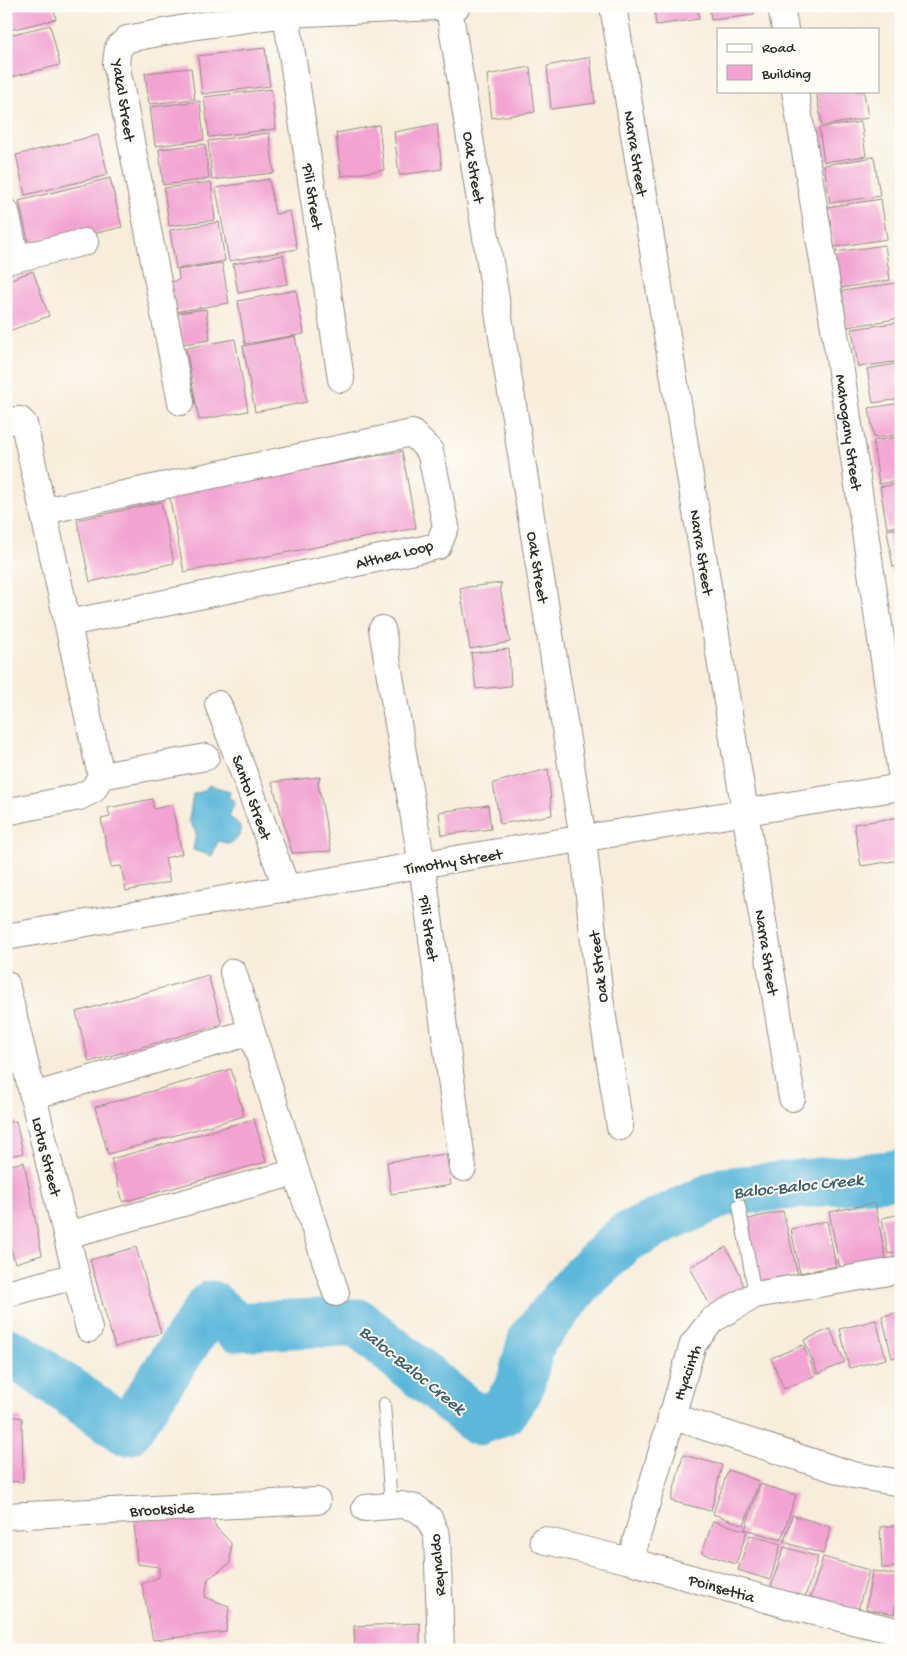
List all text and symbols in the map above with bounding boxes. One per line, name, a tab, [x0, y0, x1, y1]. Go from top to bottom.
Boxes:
legend	[717, 28, 880, 92]
text: Road	[762, 40, 796, 58]
street label: Yakal Street	[105, 56, 138, 144]
text: Building	[761, 66, 811, 84]
street label: Narra Street	[617, 110, 650, 199]
street label: Oak Street	[457, 130, 487, 206]
street label: Pili Street	[296, 162, 325, 232]
street label: Mahogany Street	[829, 373, 864, 493]
street label: Narra Street	[683, 509, 716, 598]
street label: Oak Street	[521, 530, 551, 606]
street label: Althea Loop	[354, 538, 436, 575]
street label: Santol Street	[226, 753, 274, 845]
street label: Timothy Street	[402, 846, 505, 881]
street label: Pili Street	[412, 894, 441, 964]
street label: Narra Street	[748, 909, 781, 998]
street label: Oak Street	[586, 928, 614, 1004]
street label: Lotus Street	[26, 1115, 64, 1200]
water label: Baloc-Baloc Creek	[733, 1170, 866, 1205]
water label: Baloc-Baloc Creek	[354, 1322, 470, 1421]
street label: Hyacinth	[671, 1342, 708, 1403]
street label: Brookside	[128, 1500, 196, 1523]
street label: Reynaldo	[427, 1533, 452, 1597]
street label: Poinsettia	[685, 1572, 757, 1609]

